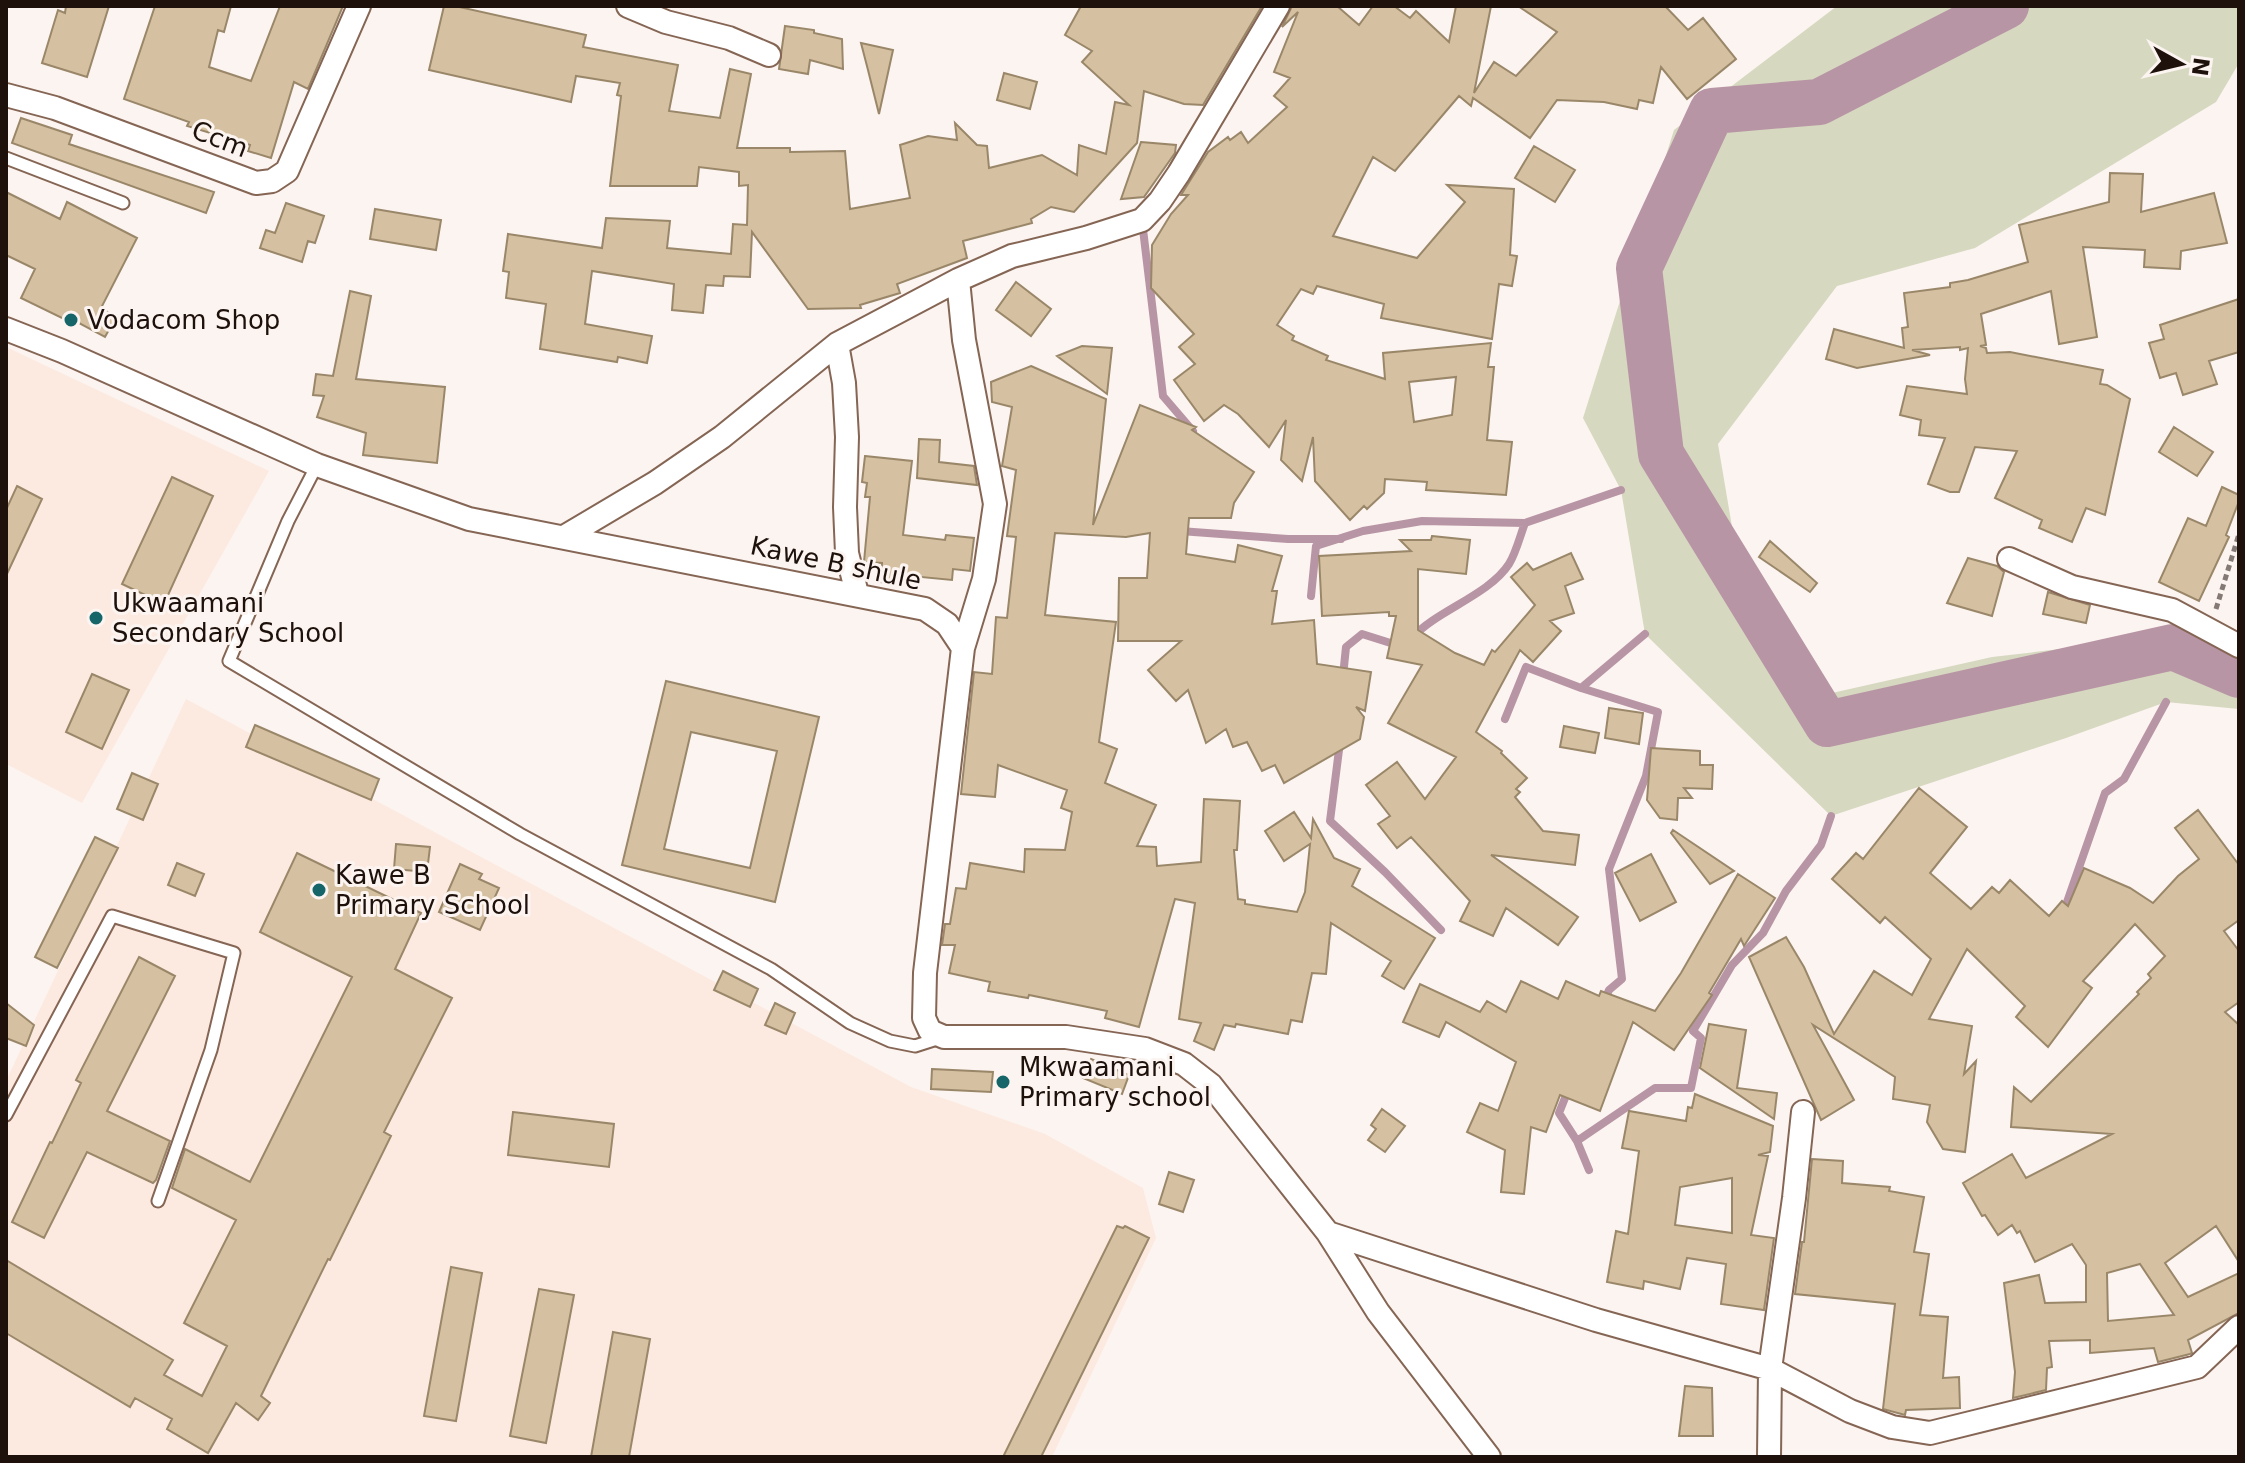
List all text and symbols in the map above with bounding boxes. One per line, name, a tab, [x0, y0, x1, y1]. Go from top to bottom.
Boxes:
north arrow	[2141, 24, 2221, 104]
text: N	[2187, 56, 2214, 78]
street label: Ccm	[188, 115, 252, 163]
place label: Vodacom Shop	[87, 305, 280, 335]
marker: Vodacom Shop	[62, 311, 80, 329]
street label: Kawe B shule	[748, 530, 924, 596]
place label: Ukwaamani Secondary School	[112, 588, 344, 648]
marker: Ukwaamani Secondary School	[87, 609, 105, 627]
place label: Kawe B Primary School	[335, 860, 530, 920]
marker: Kawe B Primary School	[310, 881, 328, 899]
place label: Mkwaamani Primary school	[1019, 1052, 1211, 1112]
marker: Mkwaamani Primary school	[994, 1073, 1012, 1091]

